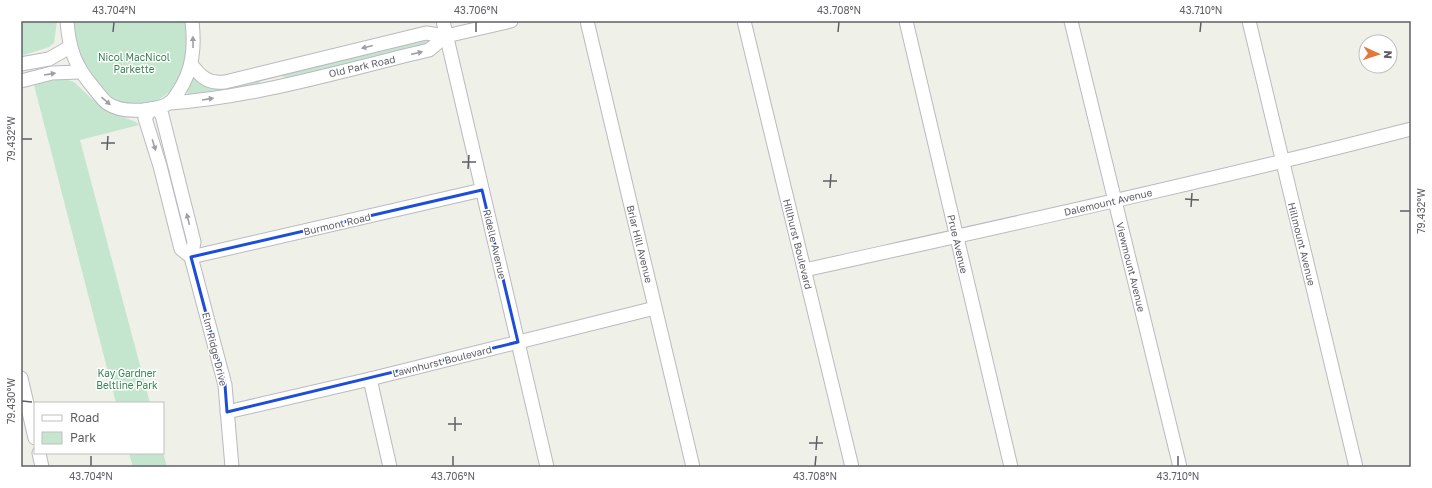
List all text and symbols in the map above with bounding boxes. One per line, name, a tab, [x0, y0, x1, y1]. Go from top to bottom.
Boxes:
text: 43.704°N	[92, 4, 136, 16]
text: 43.706°N	[454, 4, 498, 16]
text: 43.708°N	[817, 4, 861, 16]
text: 43.710°N	[1180, 4, 1222, 16]
north arrow	[1358, 34, 1398, 74]
one-way arrow	[190, 35, 196, 48]
one-way arrow	[361, 45, 374, 51]
one-way arrow	[411, 49, 423, 55]
text: N	[1382, 50, 1395, 59]
park label: Nicol MacNicol Parkette	[98, 51, 170, 75]
street label: Old Park Road	[328, 53, 396, 79]
one-way arrow	[44, 71, 56, 77]
one-way arrow	[101, 96, 111, 105]
one-way arrow	[202, 96, 214, 102]
text: 79.432°W	[5, 116, 17, 162]
one-way arrow	[151, 139, 157, 151]
street label: Dalemount Avenue	[1063, 186, 1154, 218]
text: 79.432°W	[1415, 188, 1427, 234]
street label: Hillhurst Boulevard	[781, 197, 815, 291]
street label: Hillmount Avenue	[1286, 201, 1318, 287]
street label: Briar Hill Avenue	[625, 204, 656, 284]
street label: Ridelle Avenue	[481, 208, 509, 280]
street label: Burmont Road	[302, 210, 372, 238]
one-way arrow	[185, 213, 191, 225]
street label: Prue Avenue	[945, 213, 971, 275]
street label: Viewmount Avenue	[1114, 221, 1148, 313]
street label: Elm Ridge Drive	[200, 311, 230, 387]
street label: Lawnhurst Boulevard	[391, 343, 493, 379]
park label: Kay Gardner Beltline Park	[96, 367, 158, 391]
text: 79.430°W	[5, 378, 17, 424]
legend	[34, 402, 164, 454]
text: Road	[70, 410, 99, 425]
text: Park	[70, 430, 96, 445]
text: 43.704°N	[69, 470, 113, 482]
text: 43.706°N	[431, 470, 475, 482]
text: 43.708°N	[793, 470, 837, 482]
text: 43.710°N	[1157, 470, 1199, 482]

